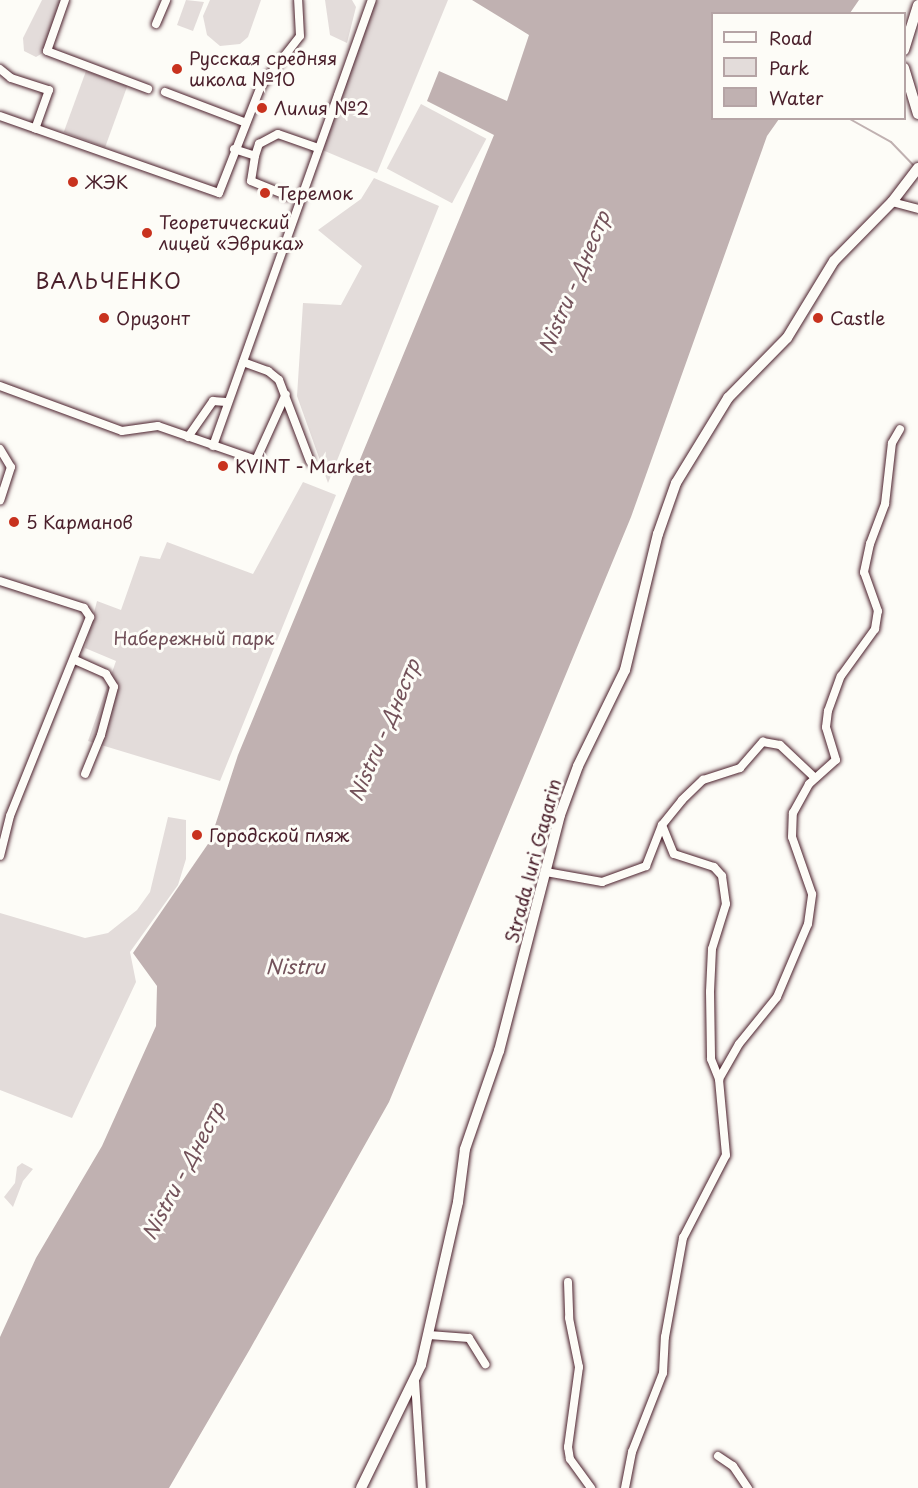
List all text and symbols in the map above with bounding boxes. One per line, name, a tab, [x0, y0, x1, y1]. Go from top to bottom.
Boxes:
legend	[711, 12, 906, 120]
text: Road	[769, 24, 813, 51]
place label: Русская средняя школа №10	[189, 48, 337, 90]
text: Park	[769, 54, 809, 81]
marker: Русская средняя школа №10	[170, 62, 184, 76]
text: Water	[769, 84, 823, 111]
place label: Лилия №2	[274, 97, 368, 119]
marker: Лилия №2	[255, 101, 269, 115]
place label: ЖЭК	[85, 171, 128, 193]
marker: ЖЭК	[66, 175, 80, 189]
place label: Теремок	[277, 182, 353, 204]
marker: Теремок	[258, 186, 272, 200]
water label: Nistru - Днестр	[533, 207, 615, 357]
place label: Теоретический лицей «Эврика»	[159, 212, 304, 254]
marker: Теоретический лицей «Эврика»	[140, 226, 154, 240]
district label: ВАЛЬЧЕНКО	[36, 267, 182, 293]
place label: Оризонт	[116, 307, 190, 329]
place label: Castle	[830, 307, 885, 329]
marker: Оризонт	[97, 311, 111, 325]
marker: Castle	[811, 311, 825, 325]
place label: KVINT - Market	[235, 455, 374, 477]
marker: KVINT - Market	[216, 459, 230, 473]
place label: 5 Карманов	[26, 511, 133, 533]
marker: 5 Карманов	[7, 515, 21, 529]
park label: Набережный парк	[113, 627, 275, 649]
water label: Nistru - Днестр	[343, 655, 425, 805]
street label: Strada Iuri Gagarin	[500, 776, 566, 946]
place label: Городской пляж	[209, 824, 349, 846]
marker: Городской пляж	[190, 828, 204, 842]
water label: Nistru	[265, 954, 325, 978]
water label: Nistru - Днестр	[137, 1098, 229, 1244]

